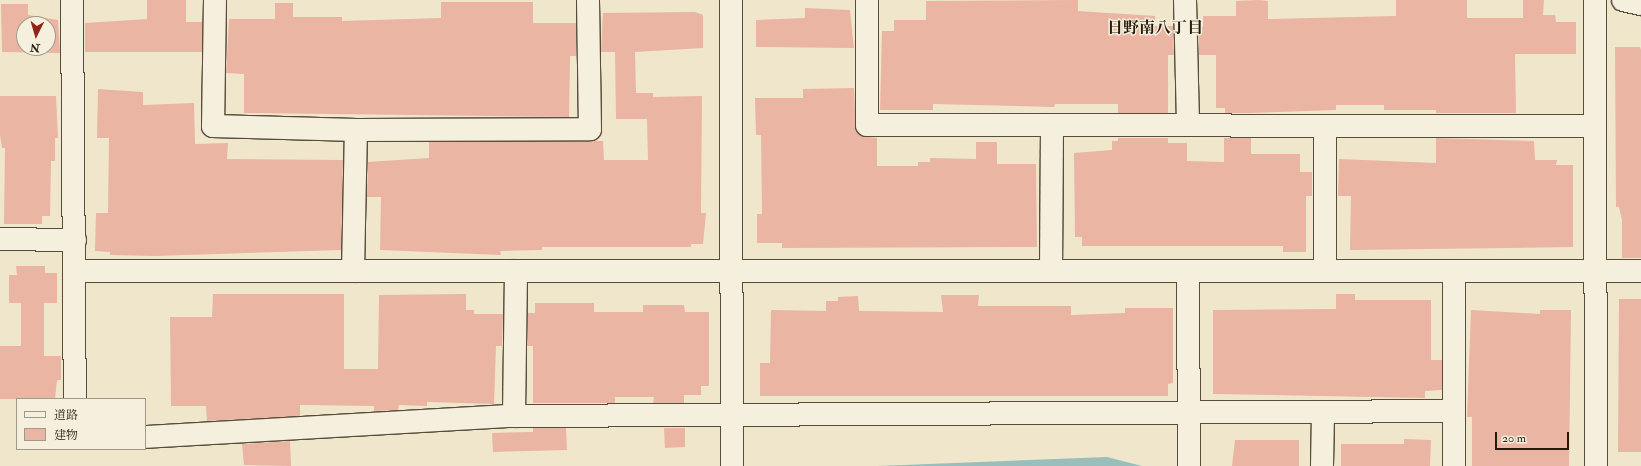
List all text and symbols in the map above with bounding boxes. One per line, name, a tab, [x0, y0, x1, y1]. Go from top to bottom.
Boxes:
north arrow	[16, 16, 56, 56]
district label: 日野南八丁目	[1107, 18, 1203, 38]
text: N	[30, 41, 40, 54]
legend	[16, 398, 146, 450]
text: 道路	[54, 408, 78, 423]
scale bar	[1497, 424, 1571, 450]
text: 建物	[54, 428, 78, 443]
text: 20 m	[1502, 431, 1526, 446]

